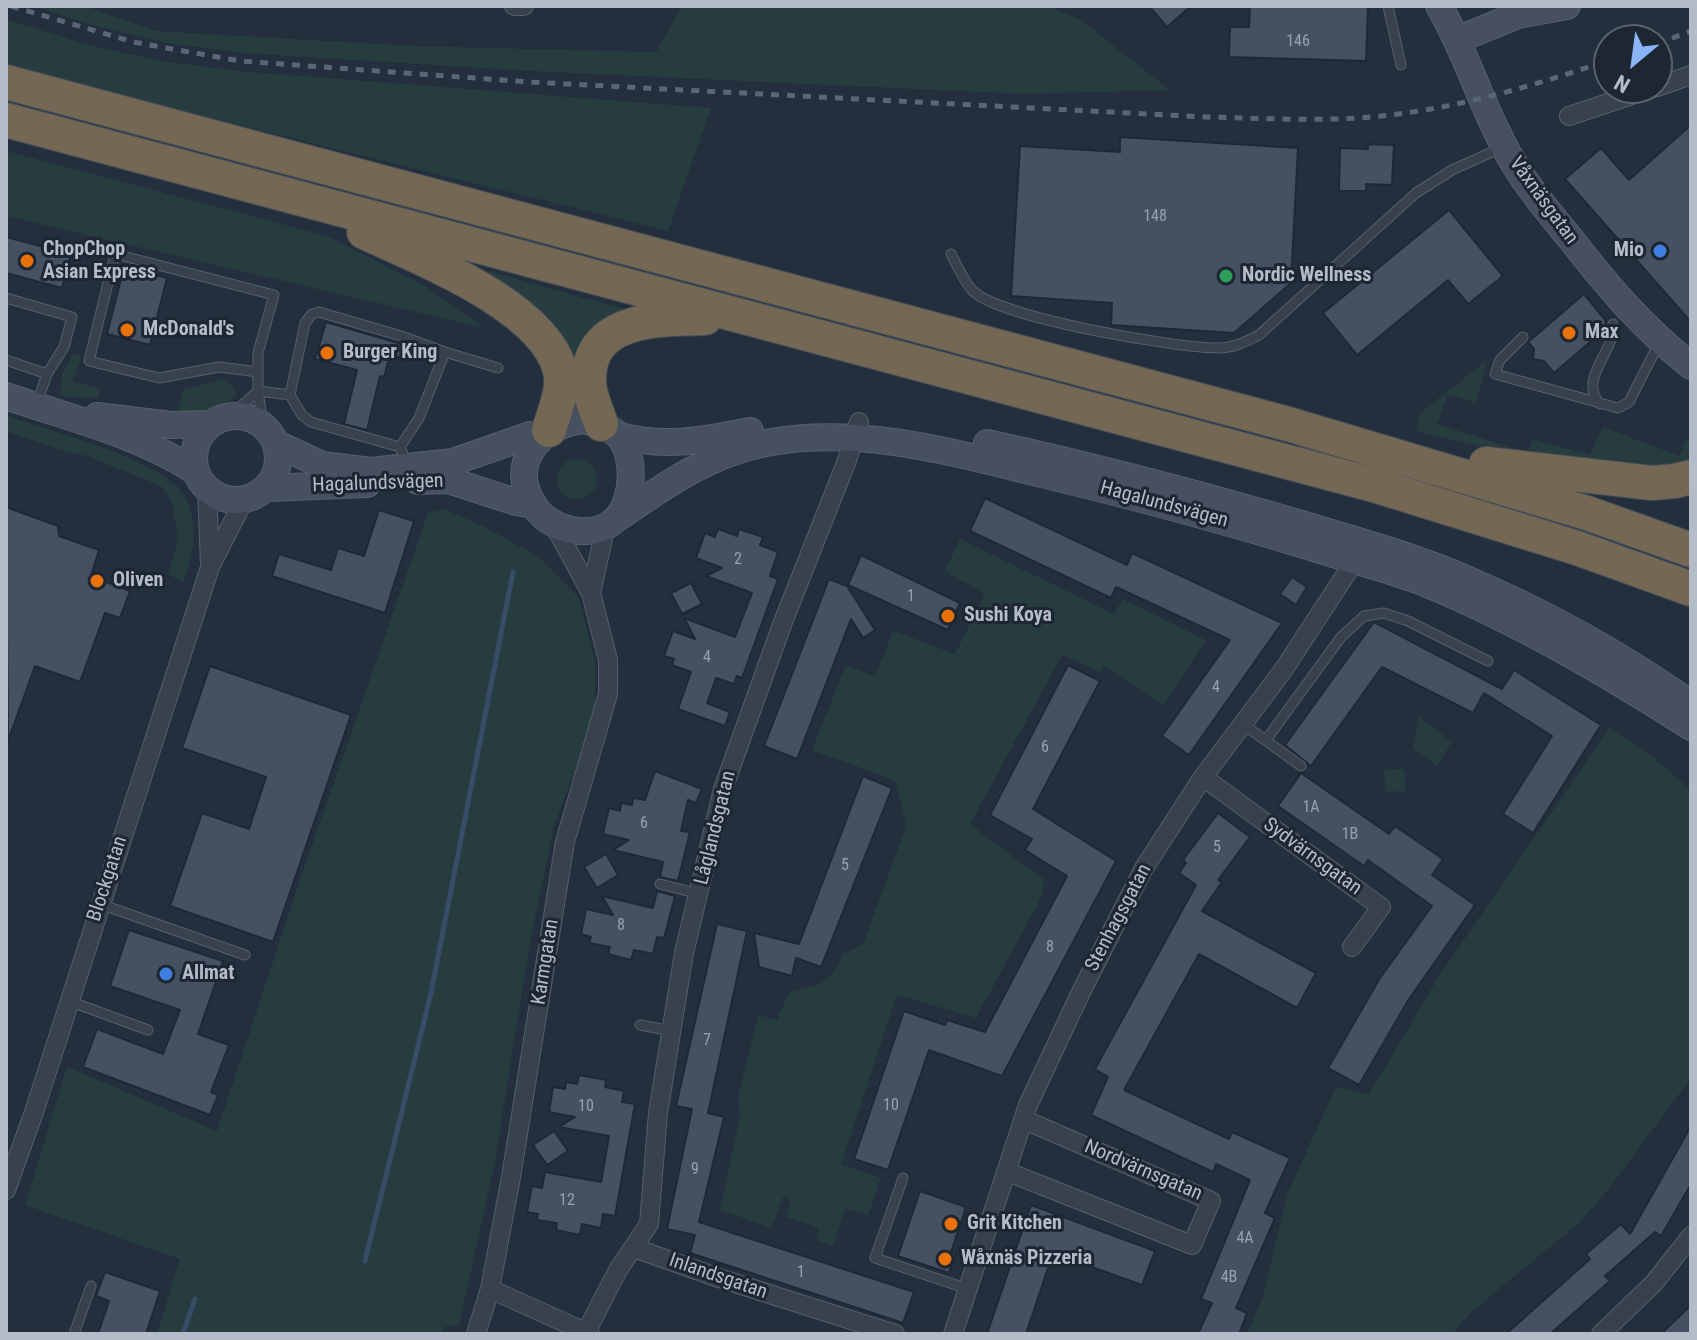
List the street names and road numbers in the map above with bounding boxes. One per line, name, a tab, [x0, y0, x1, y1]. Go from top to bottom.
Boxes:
street label: Våxnäsgatan	[1503, 153, 1583, 249]
street label: Hagalundsvägen	[312, 470, 444, 498]
street label: Hagalundsvägen	[1097, 476, 1231, 534]
street label: Låglandsgatan	[690, 769, 742, 887]
street label: Sydvärnsgatan	[1258, 813, 1366, 901]
street label: Blockgatan	[83, 833, 133, 925]
street label: Stenhagsgatan	[1081, 860, 1157, 976]
street label: Karmgatan	[527, 918, 565, 1006]
street label: Nordvärnsgatan	[1080, 1135, 1206, 1207]
street label: Inlandsgatan	[666, 1249, 770, 1305]

